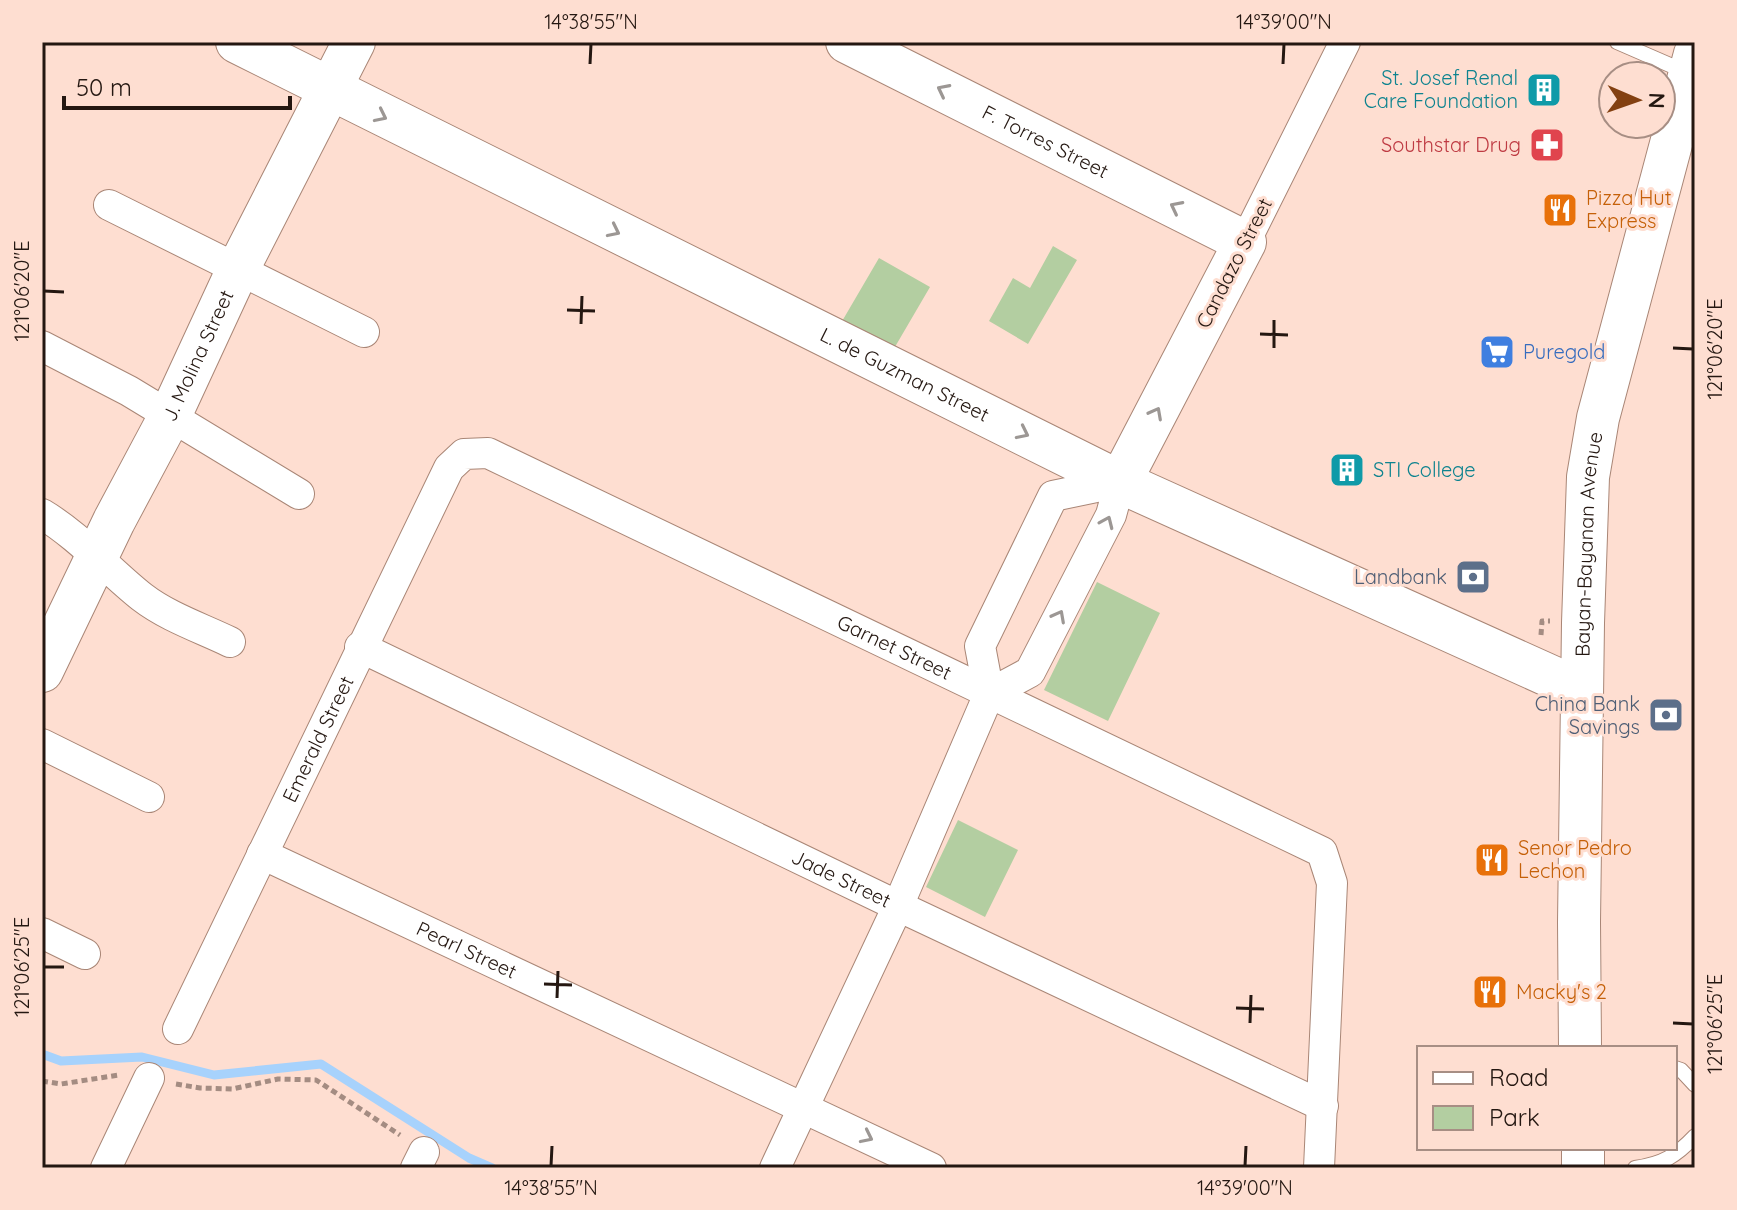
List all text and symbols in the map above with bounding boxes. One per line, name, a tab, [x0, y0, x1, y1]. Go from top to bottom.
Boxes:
text: 14°38'55"N	[544, 9, 638, 34]
text: 14°39'00"N	[1236, 9, 1332, 34]
scale bar	[64, 60, 290, 110]
north arrow	[1597, 60, 1677, 140]
place label: St. Josef Renal Care Foundation	[1364, 65, 1518, 113]
building icon: St. Josef Renal Care Foundation	[1525, 71, 1563, 109]
text: 50 m	[76, 72, 132, 102]
one-way arrow	[937, 85, 952, 100]
text: N	[1643, 92, 1671, 109]
street label: F. Torres Street	[978, 99, 1113, 183]
one-way arrow	[373, 106, 388, 121]
pharmacy icon: Southstar Drug	[1528, 126, 1566, 164]
place label: Southstar Drug	[1381, 132, 1521, 157]
place label: Pizza Hut Express	[1586, 185, 1672, 233]
restaurant icon: Pizza Hut Express	[1541, 191, 1579, 229]
street label: Candazo Street	[1190, 193, 1277, 332]
one-way arrow	[1169, 201, 1184, 217]
one-way arrow	[606, 221, 621, 237]
text: 121°06'20"E	[9, 240, 34, 342]
street label: J. Molina Street	[156, 285, 239, 425]
text: 121°06'20"E	[1702, 298, 1727, 400]
street label: L. de Guzman Street	[816, 322, 994, 427]
supermarket icon: Puregold	[1478, 333, 1516, 371]
place label: Puregold	[1523, 339, 1605, 364]
one-way arrow	[1147, 406, 1162, 421]
one-way arrow	[1014, 423, 1029, 439]
street label: Bayan-Bayanan Avenue	[1570, 430, 1607, 657]
building icon: STI College	[1328, 451, 1366, 489]
place label: STI College	[1373, 457, 1476, 482]
one-way arrow	[1097, 516, 1113, 530]
bank icon: Landbank	[1454, 558, 1492, 596]
place label: Landbank	[1354, 564, 1447, 589]
street label: Garnet Street	[833, 609, 956, 685]
one-way arrow	[1049, 609, 1064, 624]
street label: Emerald Street	[277, 671, 359, 806]
place label: China Bank Savings	[1535, 691, 1640, 739]
bank icon: China Bank Savings	[1647, 696, 1685, 734]
place label: Senor Pedro Lechon	[1518, 835, 1632, 883]
restaurant icon: Senor Pedro Lechon	[1473, 841, 1511, 879]
street label: Jade Street	[788, 844, 895, 913]
street label: Pearl Street	[413, 915, 521, 984]
text: 121°06'25"E	[9, 917, 34, 1017]
restaurant icon: Macky's 2	[1471, 973, 1509, 1011]
text: 121°06'25"E	[1702, 974, 1727, 1074]
place label: Macky's 2	[1516, 979, 1607, 1004]
legend	[1417, 1046, 1677, 1150]
text: Road	[1489, 1062, 1549, 1092]
text: Park	[1489, 1102, 1540, 1132]
one-way arrow	[859, 1127, 873, 1143]
text: 14°38'55"N	[504, 1175, 598, 1200]
text: 14°39'00"N	[1197, 1175, 1293, 1200]

